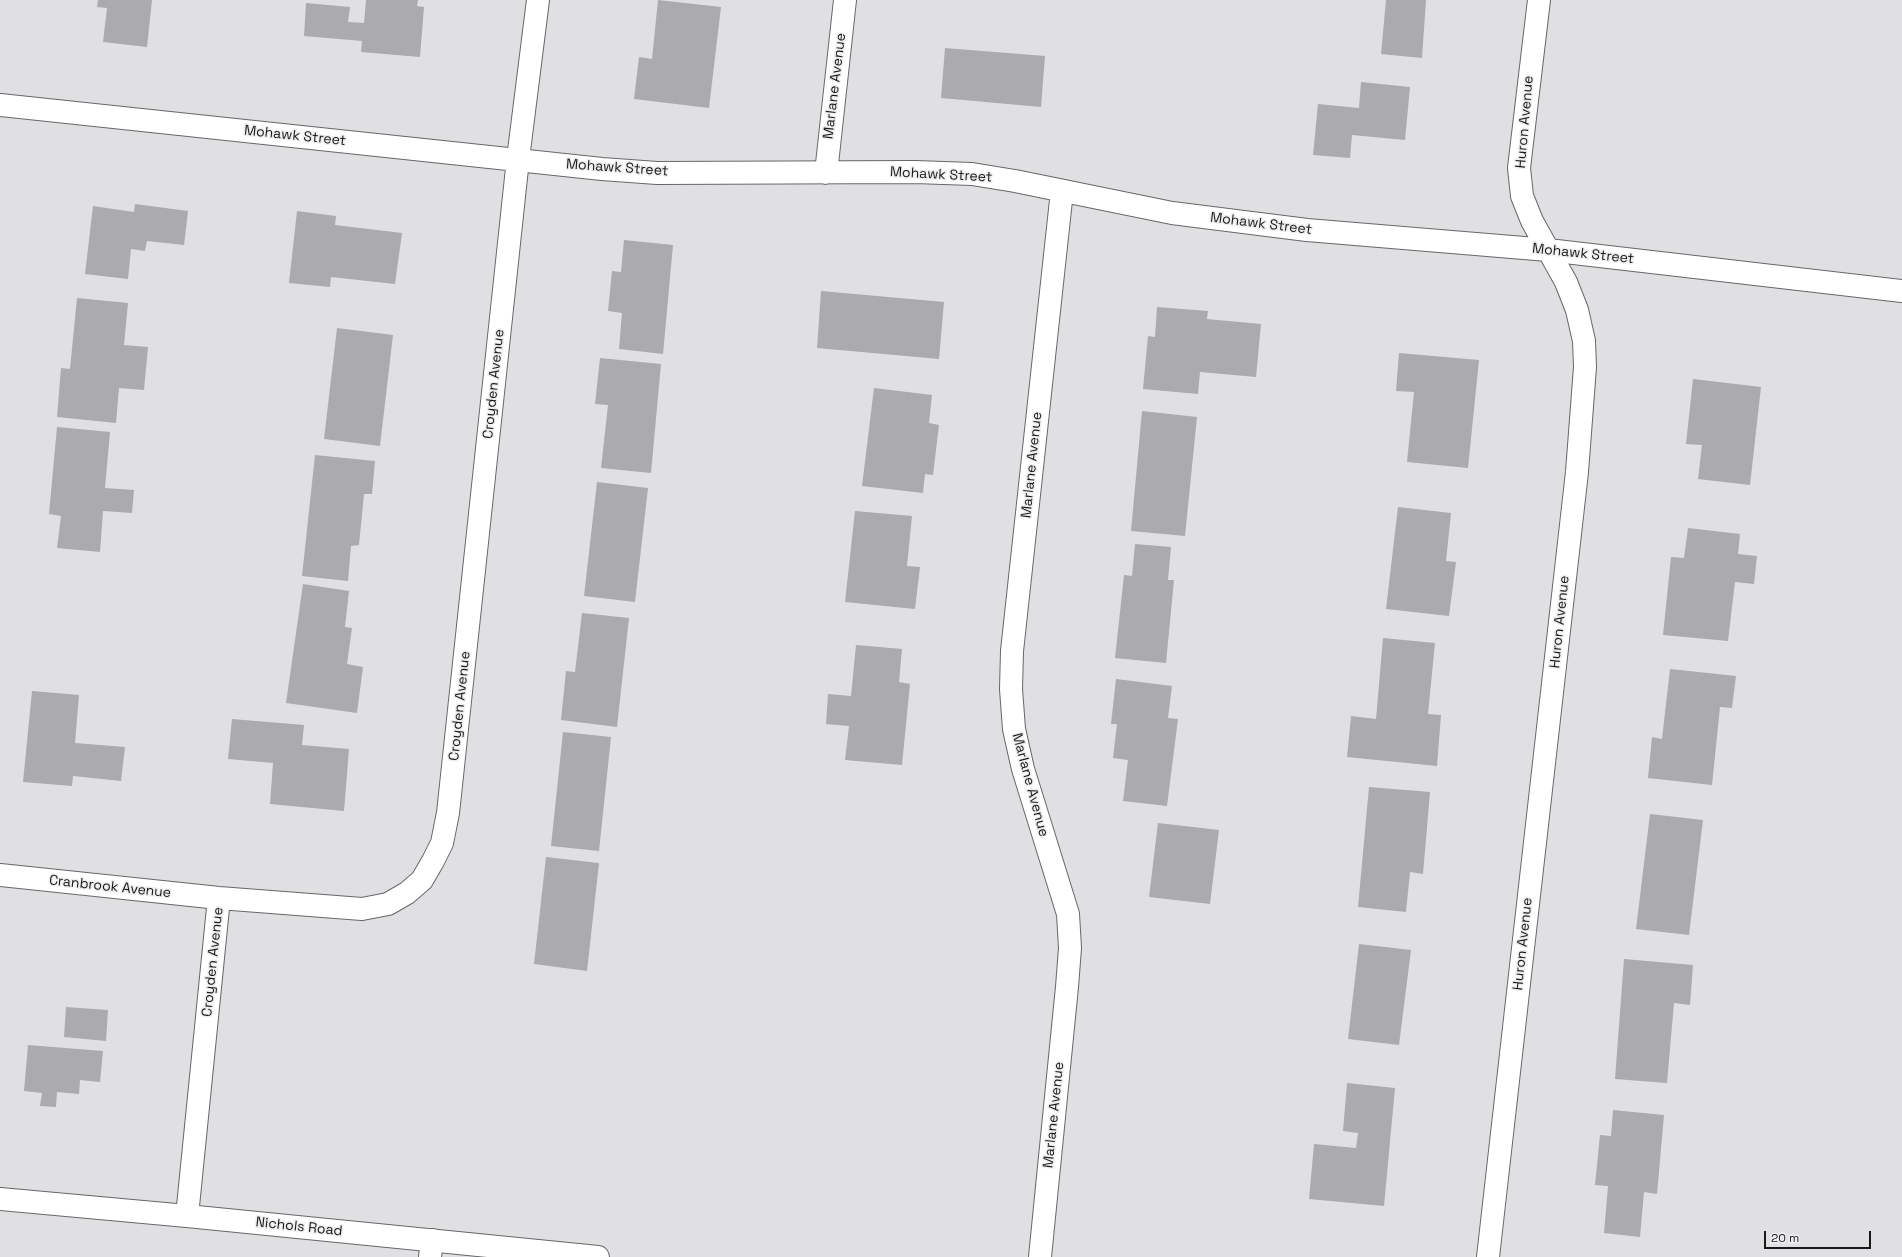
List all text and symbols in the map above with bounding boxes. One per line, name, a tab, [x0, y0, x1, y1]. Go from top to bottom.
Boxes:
street label: Marlane Avenue	[820, 32, 850, 140]
street label: Huron Avenue	[1513, 75, 1537, 169]
street label: Mohawk Street	[243, 122, 347, 150]
street label: Mohawk Street	[565, 156, 669, 180]
street label: Mohawk Street	[889, 164, 993, 186]
street label: Mohawk Street	[1209, 209, 1313, 239]
street label: Mohawk Street	[1531, 240, 1635, 268]
street label: Croyden Avenue	[480, 328, 508, 440]
street label: Marlane Avenue	[1018, 411, 1046, 519]
street label: Huron Avenue	[1547, 575, 1573, 669]
street label: Croyden Avenue	[446, 650, 474, 762]
street label: Marlane Avenue	[1008, 731, 1052, 839]
street label: Cranbrook Avenue	[48, 872, 172, 902]
street label: Huron Avenue	[1510, 897, 1536, 991]
street label: Croyden Avenue	[199, 906, 227, 1018]
street label: Marlane Avenue	[1040, 1061, 1068, 1169]
street label: Nichols Road	[255, 1214, 343, 1240]
scale bar	[1766, 1223, 1873, 1249]
text: 20 m	[1771, 1230, 1799, 1246]

